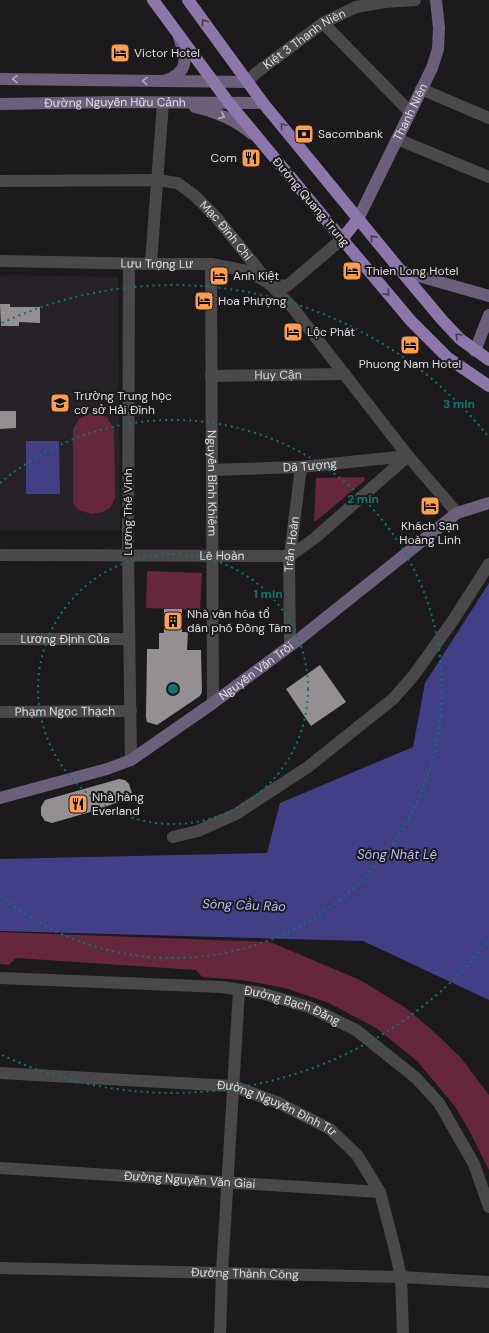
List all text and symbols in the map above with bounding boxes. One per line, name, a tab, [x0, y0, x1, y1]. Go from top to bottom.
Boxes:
street label: Kiệt 3 Thanh Niên	[260, 5, 348, 73]
one-way arrow	[202, 20, 209, 27]
hotel icon: Victor Hotel	[109, 42, 131, 64]
place label: Victor Hotel	[134, 45, 200, 61]
one-way arrow	[12, 75, 18, 83]
one-way arrow	[142, 77, 148, 85]
street label: Thanh Niên	[390, 81, 431, 144]
street label: Đường Nguyễn Hữu Cảnh	[44, 94, 186, 111]
one-way arrow	[217, 111, 225, 119]
one-way arrow	[280, 123, 287, 130]
bank icon: Sacombank	[293, 123, 315, 145]
place label: Sacombank	[318, 126, 383, 142]
restaurant icon: Com	[240, 147, 262, 169]
place label: Com	[211, 150, 237, 166]
street label: Đường Quang Trung	[269, 154, 353, 250]
street label: Mạc Đĩnh Chi	[196, 197, 256, 264]
one-way arrow	[371, 235, 378, 242]
street label: Lưu Trọng Lư	[120, 255, 193, 272]
hotel icon: Thien Long Hotel	[341, 260, 363, 282]
place label: Thien Long Hotel	[366, 263, 458, 279]
hotel icon: Anh Kiệt	[208, 265, 230, 287]
place label: Anh Kiệt	[233, 268, 280, 284]
one-way arrow	[383, 288, 390, 295]
hotel icon: Hoa Phượng	[193, 290, 215, 312]
place label: Hoa Phượng	[218, 293, 287, 309]
hotel icon: Lộc Phát	[282, 321, 304, 343]
place label: Lộc Phát	[307, 324, 355, 340]
one-way arrow	[455, 333, 463, 341]
hotel icon: Phuong Nam Hotel	[399, 334, 421, 356]
place label: Phuong Nam Hotel	[359, 356, 461, 372]
street label: Huy Cận	[254, 367, 302, 383]
place label: Trường Trung học cơ sở Hải Đình	[74, 388, 172, 418]
school or university icon: Trường Trung học cơ sở Hải Đình	[49, 392, 71, 414]
text: 3 min	[443, 396, 475, 412]
street label: Nguyễn Bỉnh Khiêm	[204, 430, 220, 536]
street label: Dã Tượng	[283, 455, 338, 476]
street label: Lương Thế Vinh	[120, 468, 136, 556]
text: 2 min	[347, 491, 379, 507]
hotel icon: Khách Sạn Hoàng Linh	[419, 495, 441, 517]
street label: Trần Hoàn	[281, 515, 303, 572]
place label: Khách Sạn Hoàng Linh	[399, 518, 461, 548]
street label: Lê Hoàn	[200, 548, 245, 564]
text: 1 min	[253, 586, 283, 602]
place label: Nhà văn hóa tổ dân phố Đồng Tâm	[187, 606, 291, 636]
building icon: Nhà văn hóa tổ dân phố Đồng Tâm	[162, 610, 184, 632]
street label: Lương Định Của	[20, 631, 110, 647]
street label: Nguyễn Văn Trỗi	[216, 638, 297, 704]
centre of rings	[166, 682, 180, 696]
street label: Phạm Ngọc Thạch	[15, 703, 115, 720]
place label: Nhà hàng Everland	[92, 789, 144, 819]
restaurant icon: Nhà hàng Everland	[67, 793, 89, 815]
water label: Sông Nhật Lệ	[357, 846, 437, 863]
water label: Sông Cầu Rào	[202, 895, 287, 915]
street label: Đường Bạch Đằng	[243, 983, 343, 1029]
street label: Đường Nguyễn Đình Tư	[217, 1077, 341, 1140]
street label: Đường Nguyễn Văn Giai	[123, 1168, 256, 1192]
street label: Đường Thành Công	[191, 1264, 299, 1283]

